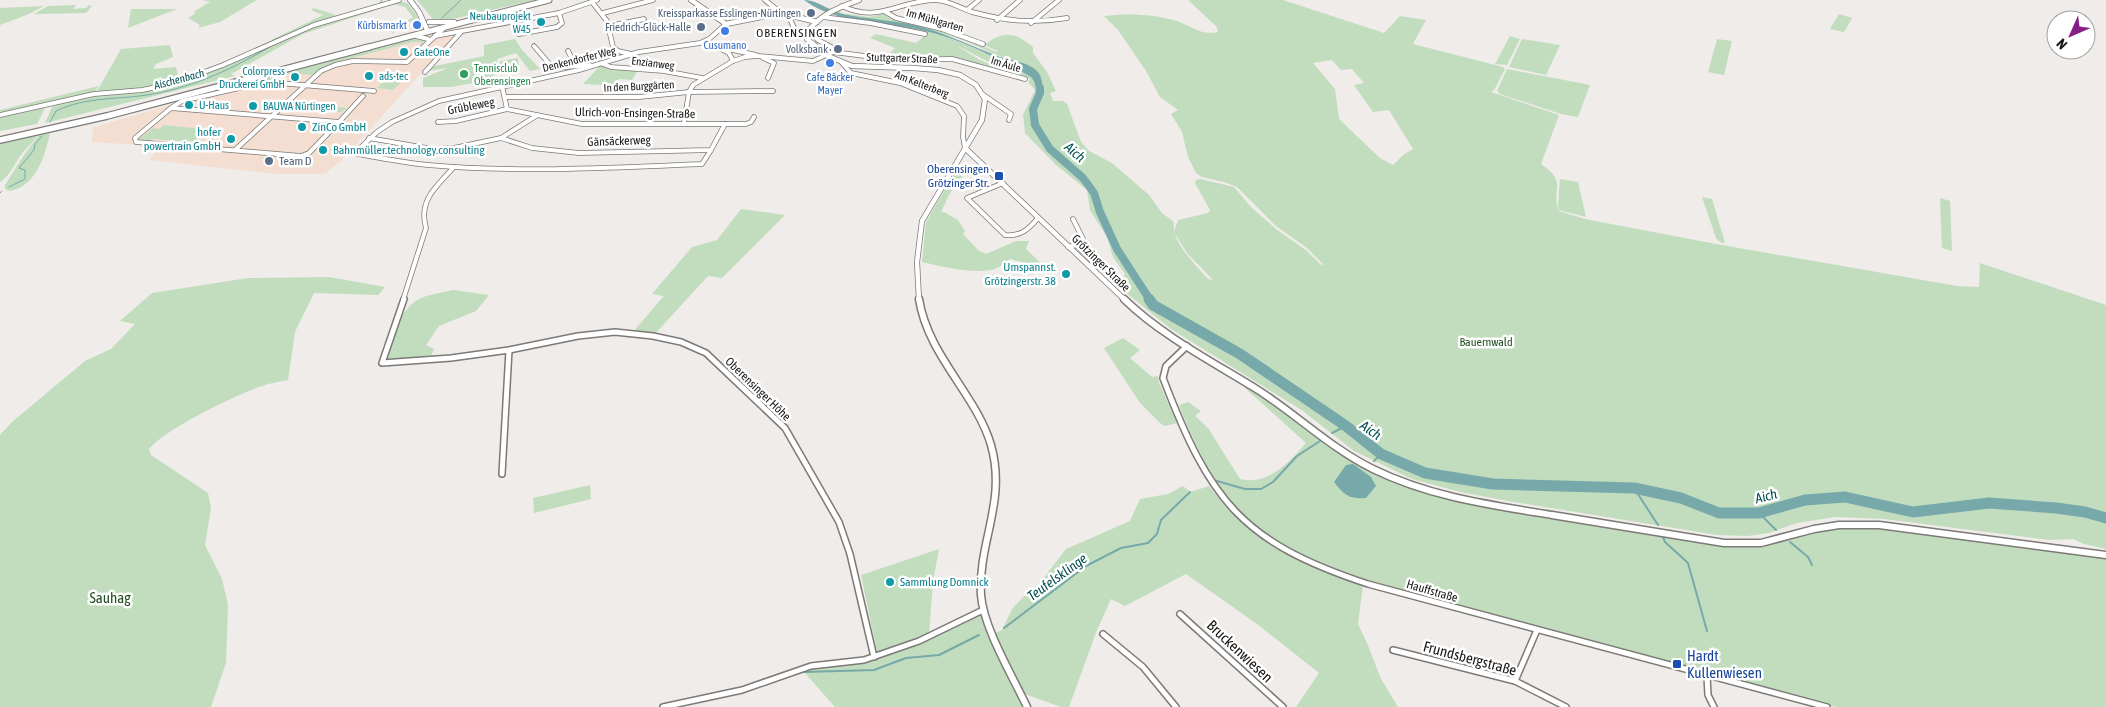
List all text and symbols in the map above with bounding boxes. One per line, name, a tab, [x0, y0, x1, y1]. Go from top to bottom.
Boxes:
street label: Im Mühlgarten	[905, 6, 965, 34]
place label: Kreissparkasse Esslingen-Nürtingen	[658, 7, 801, 19]
marker: Kreissparkasse Esslingen-Nürtingen	[805, 7, 817, 19]
place label: Neubauprojekt W45	[469, 10, 531, 35]
north arrow	[2046, 10, 2096, 60]
marker: Neubauprojekt W45	[535, 16, 547, 28]
place label: Kürbismarkt	[357, 19, 407, 31]
marker: Kürbismarkt	[411, 19, 423, 31]
place label: Friedrich-Glück-Halle	[605, 21, 691, 33]
marker: Friedrich-Glück-Halle	[695, 21, 707, 33]
marker: Cusumano	[719, 25, 731, 37]
district label: OBERENSINGEN	[756, 26, 838, 40]
text: N	[2053, 36, 2070, 53]
place label: Cusumano	[704, 39, 747, 51]
place label: Volksbank	[786, 43, 828, 55]
marker: Volksbank	[832, 43, 844, 55]
street label: Denkendorfer Weg	[541, 44, 617, 74]
marker: GateOne	[398, 46, 410, 58]
place label: GateOne	[414, 46, 450, 58]
street label: Stuttgarter Straße	[866, 51, 938, 65]
street label: Enzianweg	[631, 54, 675, 72]
street label: Im Äule	[990, 54, 1022, 74]
marker: Cafe Bäcker Mayer	[824, 57, 836, 69]
place label: Tennisclub Oberensingen	[474, 62, 531, 87]
place label: Colorpress Druckerei GmbH	[219, 65, 285, 90]
water label: Aischenbach	[152, 66, 206, 92]
marker: Tennisclub Oberensingen	[458, 68, 470, 80]
street label: Am Kelterberg	[893, 68, 951, 100]
marker: ads-tec	[363, 70, 375, 82]
place label: ads-tec	[379, 70, 409, 82]
marker: Colorpress Druckerei GmbH	[289, 71, 301, 83]
place label: Cafe Bäcker Mayer	[807, 71, 854, 96]
street label: In den Burggärten	[603, 78, 675, 94]
street label: Grübleweg	[446, 94, 496, 117]
marker: U-Haus	[183, 99, 195, 111]
place label: U-Haus	[199, 99, 229, 111]
marker: BAUWA Nürtingen	[247, 100, 259, 112]
place label: BAUWA Nürtingen	[263, 100, 336, 112]
street label: Ulrich-von-Ensingen-Straße	[575, 105, 695, 121]
place label: ZinCo GmbH	[312, 120, 366, 134]
marker: ZinCo GmbH	[296, 121, 308, 133]
place label: hofer powertrain GmbH	[144, 125, 221, 153]
marker: hofer powertrain GmbH	[225, 133, 237, 145]
street label: Gänsäckerweg	[587, 133, 652, 149]
water label: Aich	[1061, 138, 1089, 165]
place label: Bahnmüller.technology.consulting	[333, 143, 485, 157]
marker: Bahnmüller.technology.consulting	[317, 144, 329, 156]
place label: Team D	[279, 154, 312, 168]
marker: Team D	[263, 155, 275, 167]
place label: Oberensingen Grötzinger Str.	[927, 162, 989, 190]
marker: Oberensingen Grötzinger Str.	[993, 170, 1005, 182]
street label: Grötzinger Straße	[1069, 232, 1133, 294]
place label: Umspannst. Grötzingerstr. 38	[984, 260, 1056, 288]
marker: Umspannst. Grötzingerstr. 38	[1060, 268, 1072, 280]
park label: Bauernwald	[1459, 335, 1513, 349]
street label: Oberensinger Höhe	[722, 354, 794, 424]
water label: Aich	[1357, 417, 1385, 443]
water label: Aich	[1752, 486, 1779, 507]
water label: Teufelsklinge	[1024, 550, 1090, 604]
place label: Sammlung Domnick	[900, 575, 990, 589]
marker: Sammlung Domnick	[884, 576, 896, 588]
street label: Hauffstraße	[1405, 577, 1459, 605]
park label: Sauhag	[89, 589, 131, 606]
street label: Bruckenwiesen	[1204, 616, 1276, 686]
street label: Frundsbergstraße	[1421, 637, 1519, 679]
place label: Hardt Kullenwiesen	[1687, 647, 1762, 681]
marker: Hardt Kullenwiesen	[1671, 658, 1683, 670]

